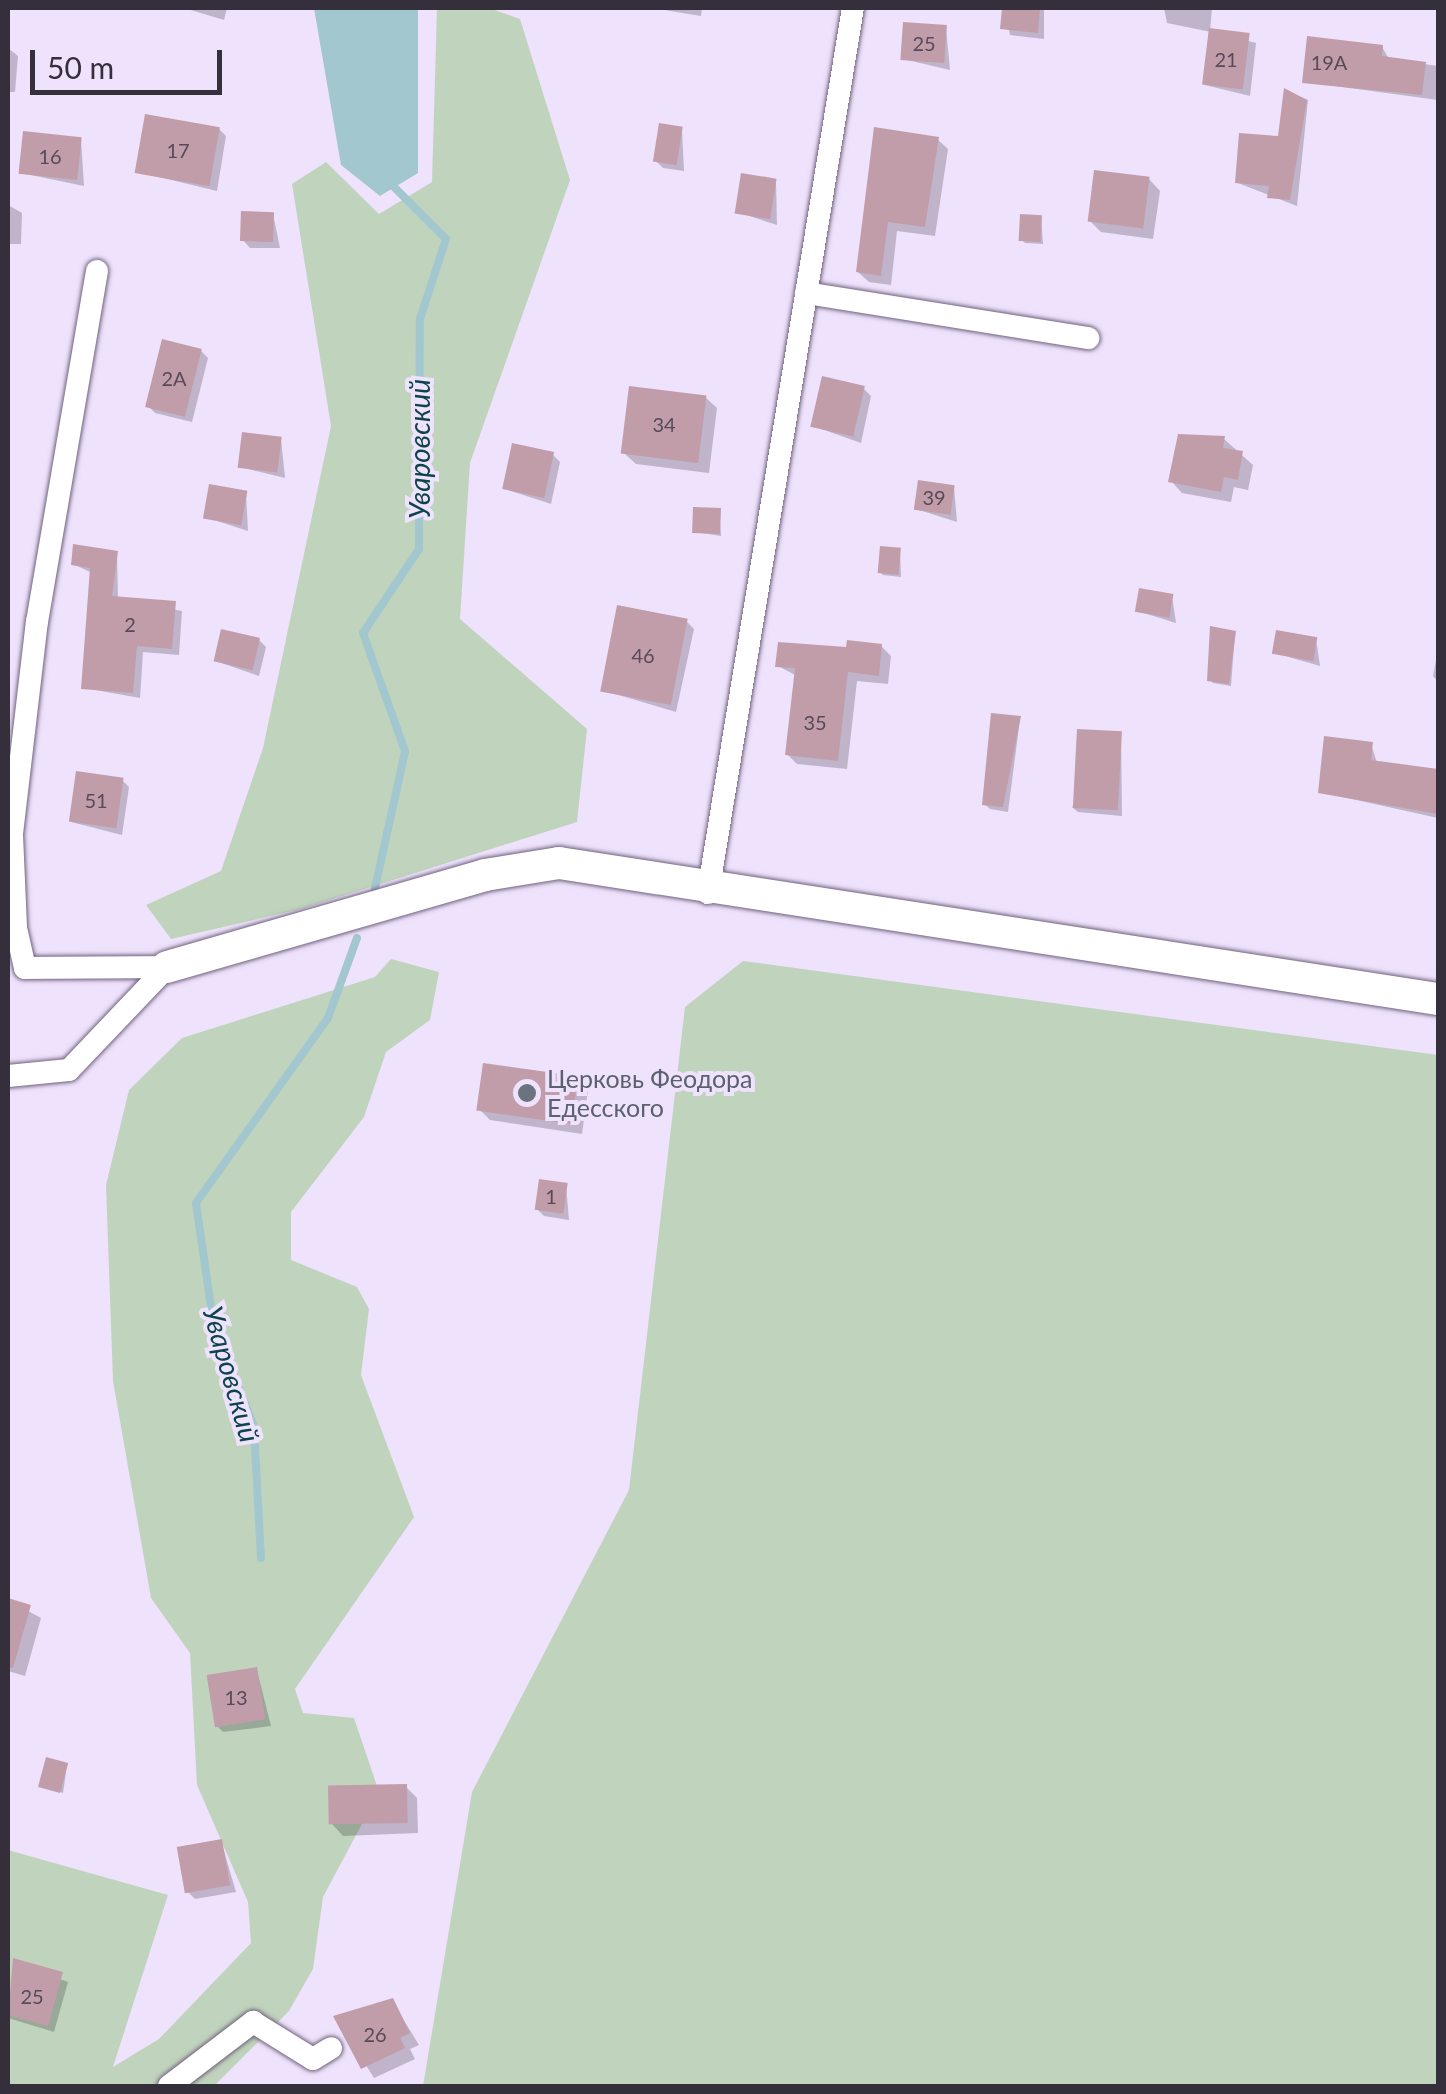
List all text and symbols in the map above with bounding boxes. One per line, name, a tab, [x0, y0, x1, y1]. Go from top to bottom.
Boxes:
scale bar	[35, 30, 228, 92]
house number: 25	[912, 31, 936, 55]
house number: 21	[1214, 47, 1238, 71]
text: 50 m	[47, 49, 114, 85]
house number: 19А	[1311, 50, 1347, 74]
house number: 17	[166, 138, 190, 162]
house number: 16	[38, 144, 62, 168]
house number: 2А	[161, 366, 187, 390]
water label: Уваровский	[402, 379, 436, 519]
house number: 34	[652, 412, 676, 436]
house number: 39	[922, 485, 946, 509]
house number: 2	[124, 612, 136, 636]
house number: 46	[631, 643, 655, 667]
house number: 35	[803, 710, 827, 734]
house number: 51	[84, 788, 108, 812]
place label: Церковь Феодора Едесского	[547, 1064, 752, 1123]
marker: Церковь Феодора Едесского	[516, 1082, 538, 1104]
house number: 1	[545, 1184, 557, 1208]
water label: Уваровский	[197, 1302, 267, 1446]
house number: 13	[224, 1685, 248, 1709]
house number: 25	[20, 1984, 44, 2008]
house number: 26	[363, 2022, 387, 2046]

